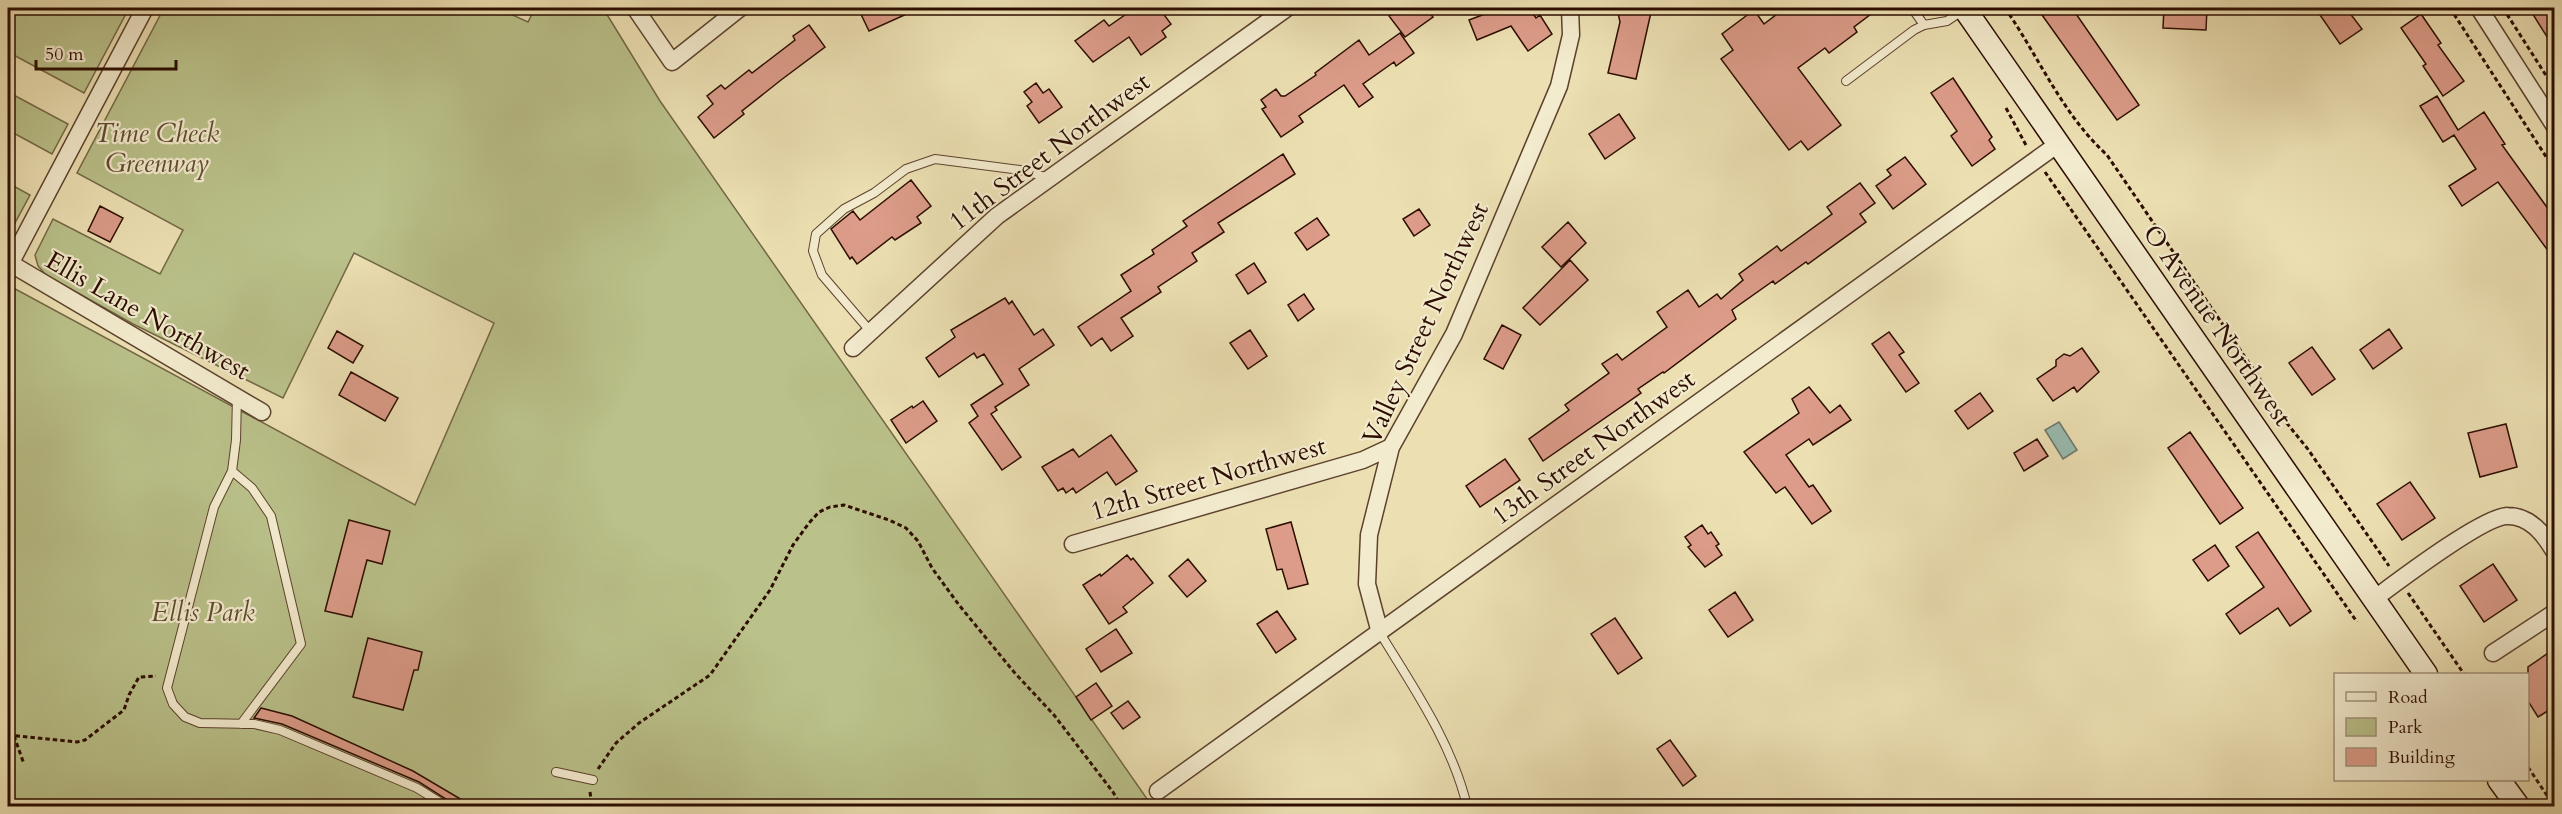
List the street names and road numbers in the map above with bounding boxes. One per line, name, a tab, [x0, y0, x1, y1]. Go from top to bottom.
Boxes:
street label: 11th Street Northwest	[942, 64, 1157, 239]
street label: Valley Street Northwest	[1354, 196, 1497, 450]
street label: O Avenue Northwest	[2135, 218, 2300, 433]
street label: Ellis Lane Northwest	[39, 243, 256, 388]
street label: 13th Street Northwest	[1485, 362, 1702, 533]
street label: 12th Street Northwest	[1086, 428, 1330, 529]

